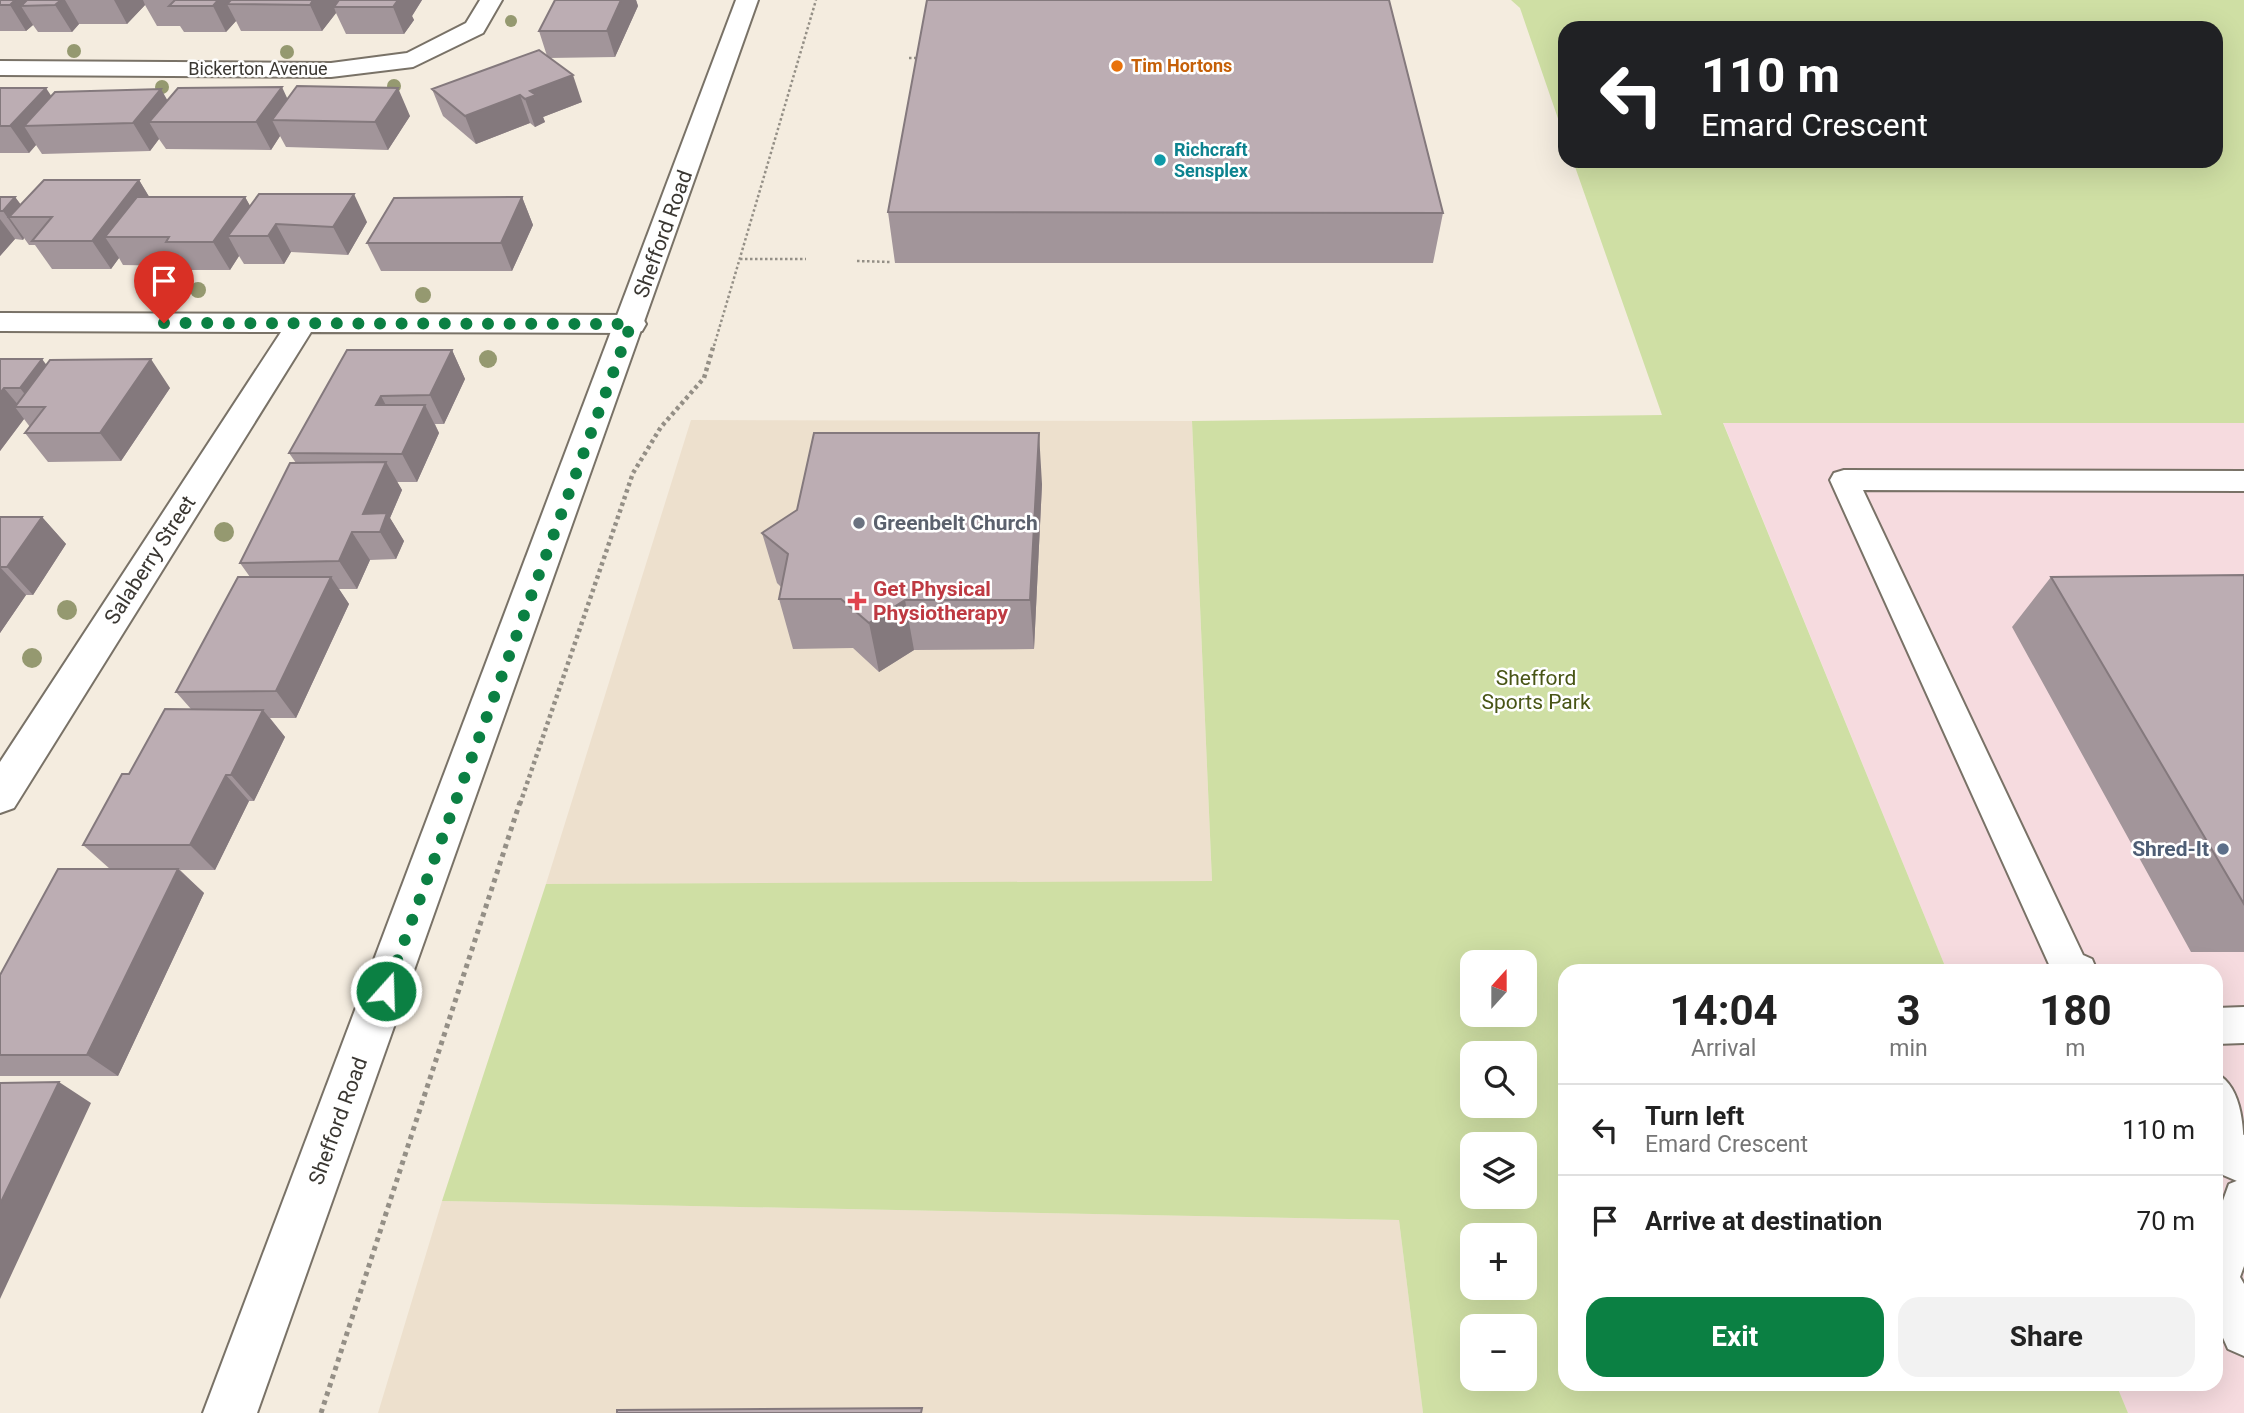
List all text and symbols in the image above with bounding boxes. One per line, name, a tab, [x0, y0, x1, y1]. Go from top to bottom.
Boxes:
text: 110 m	[1701, 47, 1840, 104]
icon: left	[1586, 49, 1677, 140]
place label: Tim Hortons	[1131, 55, 1232, 76]
street label: Bickerton Avenue	[188, 58, 328, 79]
marker: Tim Hortons	[1109, 58, 1125, 74]
text: Emard Crescent	[1701, 106, 1928, 144]
place label: Richcraft Sensplex	[1174, 139, 1249, 181]
marker: Richcraft Sensplex	[1152, 152, 1168, 168]
street label: Shefford Road	[629, 167, 697, 301]
pin	[134, 251, 194, 323]
icon: arrive	[145, 262, 183, 300]
street label: Salaberry Street	[100, 491, 201, 629]
place label: Greenbelt Church	[873, 511, 1038, 535]
marker: Greenbelt Church	[851, 515, 867, 531]
place label: Get Physical Physiotherapy	[873, 577, 1009, 625]
marker: Get Physical Physiotherapy	[847, 591, 867, 611]
park label: Shefford Sports Park	[1481, 666, 1591, 714]
place label: Shred-It	[2132, 837, 2209, 861]
marker: Shred-It	[2215, 841, 2231, 857]
north arrow	[1460, 950, 1536, 1027]
map controls	[1460, 950, 1537, 1391]
position arrow	[349, 954, 423, 1028]
text: 14:04	[1670, 986, 1778, 1035]
text: 3	[1896, 986, 1921, 1035]
text: 180	[2039, 986, 2112, 1035]
text: Arrival	[1691, 1035, 1756, 1062]
text: min	[1889, 1035, 1928, 1062]
text: m	[2065, 1035, 2085, 1062]
button: search	[1460, 1041, 1537, 1118]
street label: Shefford Road	[304, 1054, 372, 1188]
text: Turn left	[1645, 1101, 1744, 1131]
icon: left	[1586, 1111, 1624, 1149]
text: 110 m	[2122, 1115, 2195, 1145]
text: Emard Crescent	[1645, 1131, 1808, 1158]
button: layers	[1460, 1132, 1537, 1209]
icon: arrive	[1586, 1202, 1624, 1240]
text: Arrive at destination	[1645, 1206, 1882, 1236]
text: 70 m	[2137, 1206, 2195, 1236]
button: +	[1460, 1223, 1537, 1300]
button: Exit	[1586, 1297, 1884, 1377]
button: Share	[1898, 1297, 2195, 1377]
button: −	[1460, 1314, 1537, 1391]

